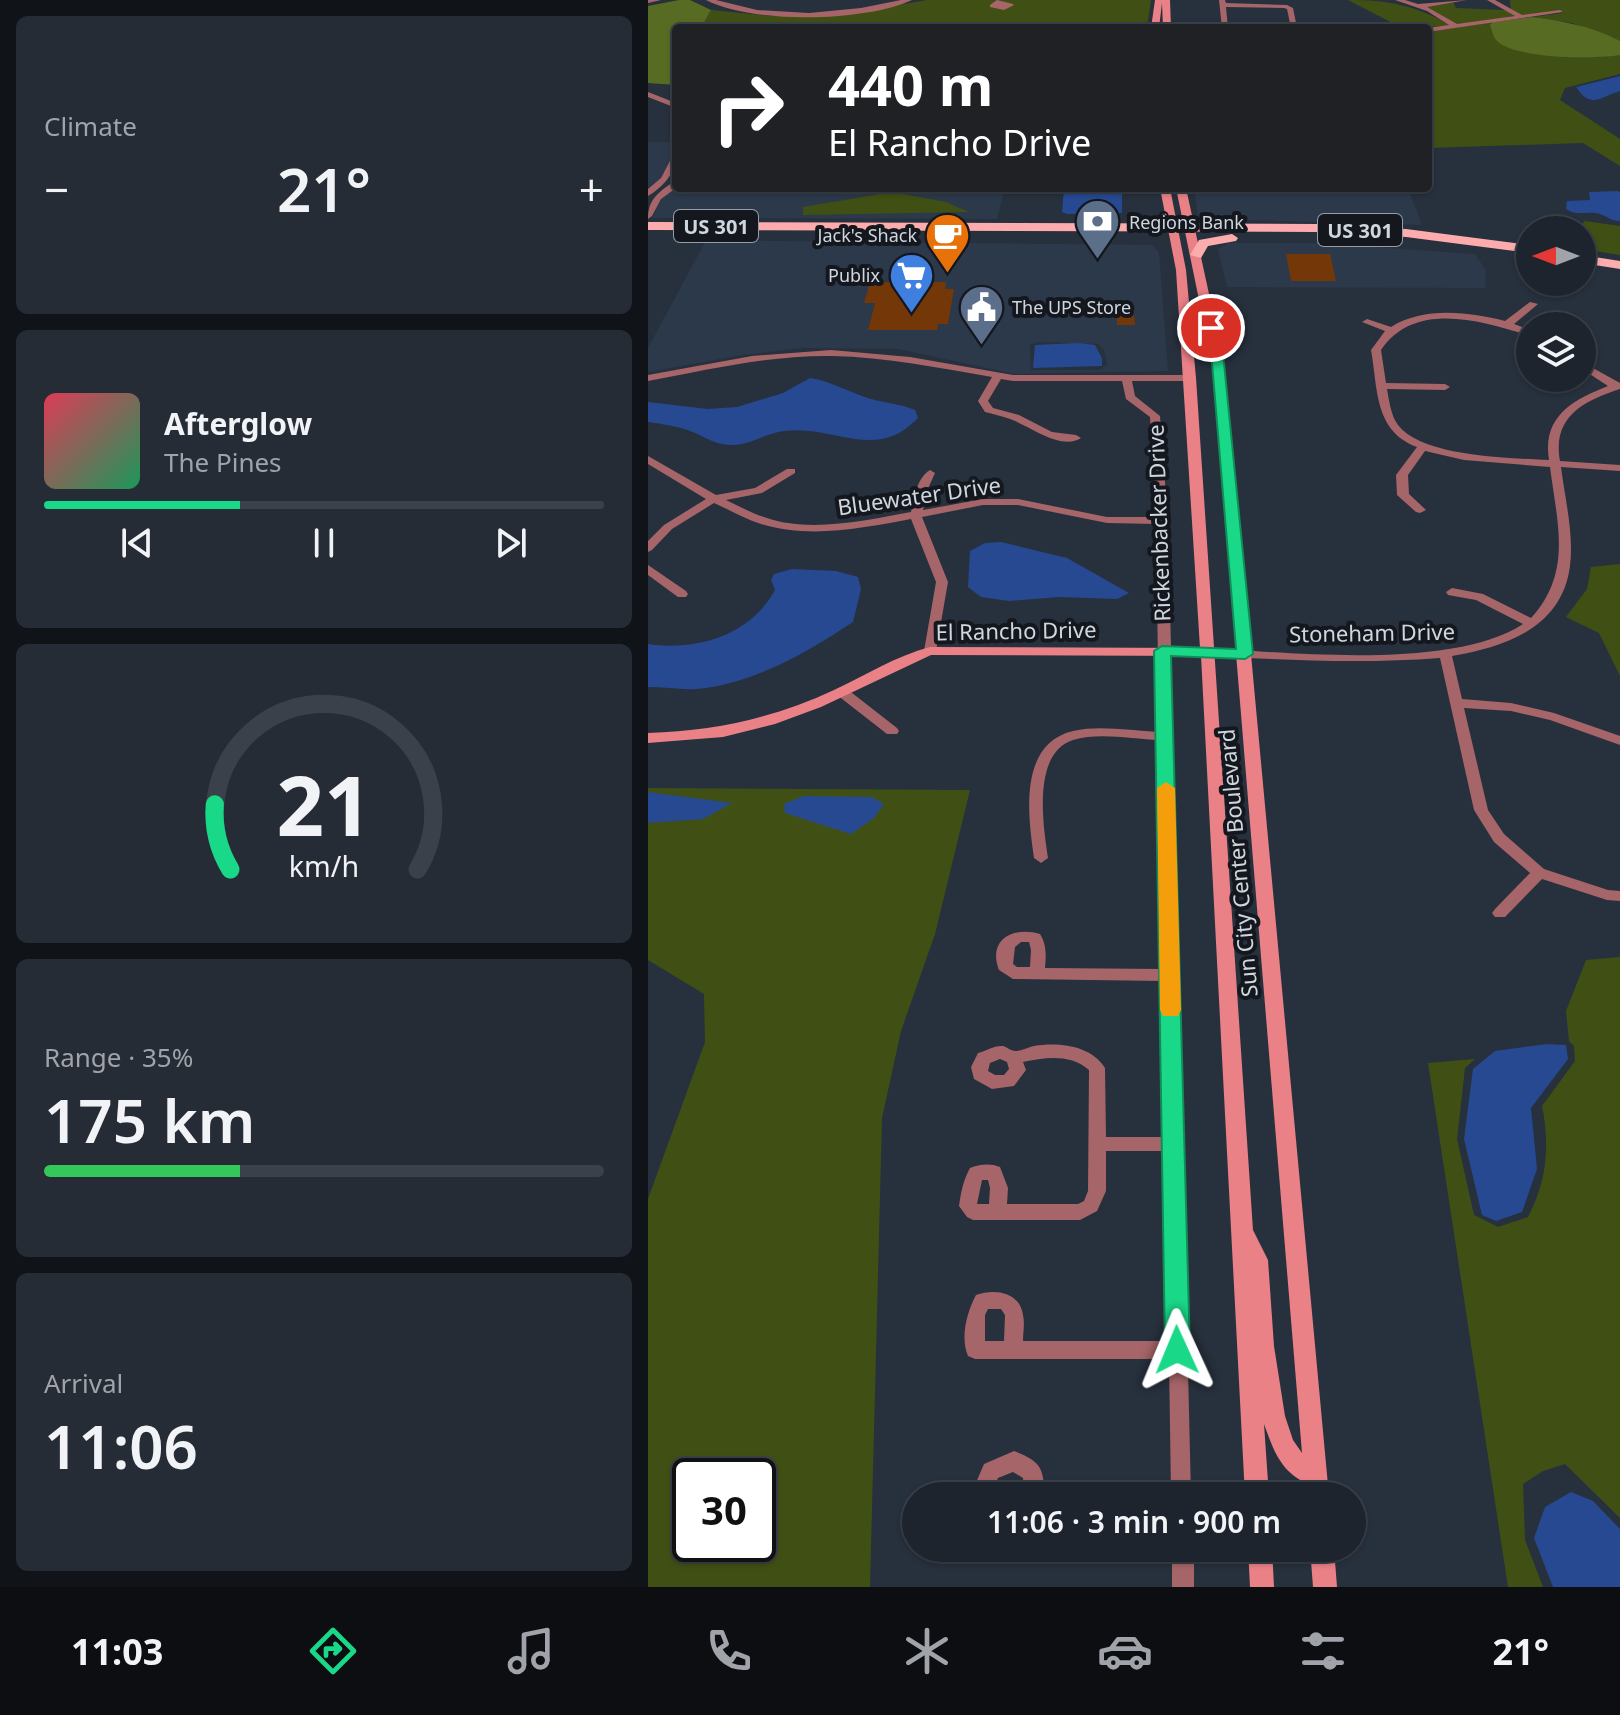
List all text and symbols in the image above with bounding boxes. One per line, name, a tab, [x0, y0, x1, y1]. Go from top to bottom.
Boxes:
text: 440 m	[828, 46, 993, 122]
icon: right	[696, 56, 800, 160]
text: Climate	[44, 108, 137, 144]
text: El Rancho Drive	[828, 118, 1091, 167]
text: 21°	[277, 148, 371, 230]
text: −	[44, 159, 69, 219]
text: +	[579, 159, 604, 219]
bank icon: Regions Bank	[1074, 198, 1122, 261]
road number: US 301	[674, 210, 758, 242]
place label: Regions Bank	[1129, 210, 1244, 234]
cafe icon: Jack's Shack	[924, 211, 972, 274]
road number: US 301	[1318, 214, 1402, 246]
north arrow	[1516, 216, 1596, 296]
map controls	[1516, 216, 1596, 392]
place label: Jack's Shack	[816, 223, 917, 247]
supermarket icon: Publix	[887, 251, 935, 314]
place label: Publix	[828, 263, 880, 287]
public building icon: The UPS Store	[957, 283, 1005, 346]
pin	[1177, 294, 1245, 362]
place label: The UPS Store	[1012, 295, 1131, 319]
icon: arrive	[1189, 306, 1233, 350]
button: layers	[1516, 312, 1596, 392]
text: Afterglow	[164, 403, 312, 444]
street label: Rickenbacker Drive	[1140, 424, 1176, 622]
text: The Pines	[164, 444, 282, 480]
street label: Bluewater Drive	[835, 469, 1003, 521]
icon: previous	[115, 521, 159, 565]
icon: pause	[302, 521, 346, 565]
icon: next	[489, 521, 533, 565]
street label: El Rancho Drive	[935, 614, 1097, 646]
street label: Stoneham Drive	[1289, 616, 1455, 648]
street label: Sun City Center Boulevard	[1210, 728, 1264, 998]
text: 21	[276, 746, 372, 859]
text: km/h	[289, 846, 359, 885]
text: Range · 35%	[44, 1039, 193, 1075]
text: 175 km	[44, 1079, 255, 1161]
position arrow	[1135, 1308, 1219, 1392]
text: Arrival	[44, 1365, 123, 1401]
text: 11:06	[44, 1405, 198, 1487]
speed limit sign: 30	[672, 1458, 776, 1562]
text: 11:06 · 3 min · 900 m	[987, 1501, 1281, 1542]
icon: directions	[305, 1623, 361, 1679]
icon: music	[503, 1623, 559, 1679]
icon: phone	[701, 1623, 757, 1679]
icon: climate	[899, 1623, 955, 1679]
icon: car	[1097, 1623, 1153, 1679]
icon: filters	[1295, 1623, 1351, 1679]
text: 11:03	[71, 1627, 163, 1676]
text: 21°	[1493, 1627, 1549, 1676]

